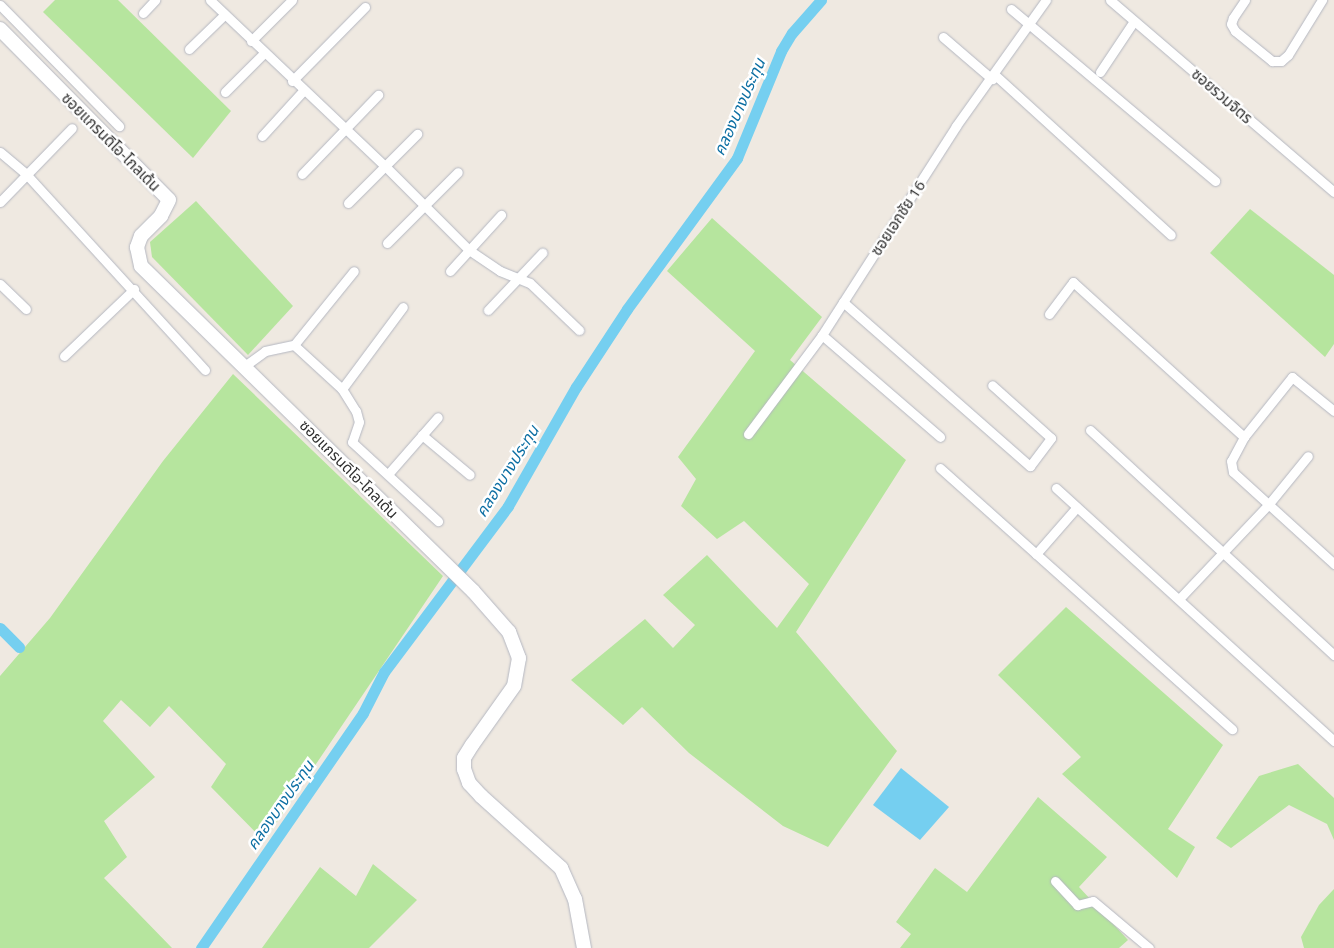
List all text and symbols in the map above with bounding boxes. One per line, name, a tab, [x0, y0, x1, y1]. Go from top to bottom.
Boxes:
water label: คลองบางประทุน	[709, 56, 769, 158]
street label: ซอยรวมจิตร	[1188, 65, 1256, 127]
street label: ซอยแกรนดิโอ-โกลเด้น	[58, 89, 164, 195]
street label: ซอยเอกชัย 16	[867, 177, 929, 259]
street label: ซอยแกรนดิโอ-โกลเด้น	[296, 416, 402, 522]
water label: คลองบางประทุน	[471, 422, 543, 520]
water label: คลองบางประทุน	[242, 757, 318, 853]

